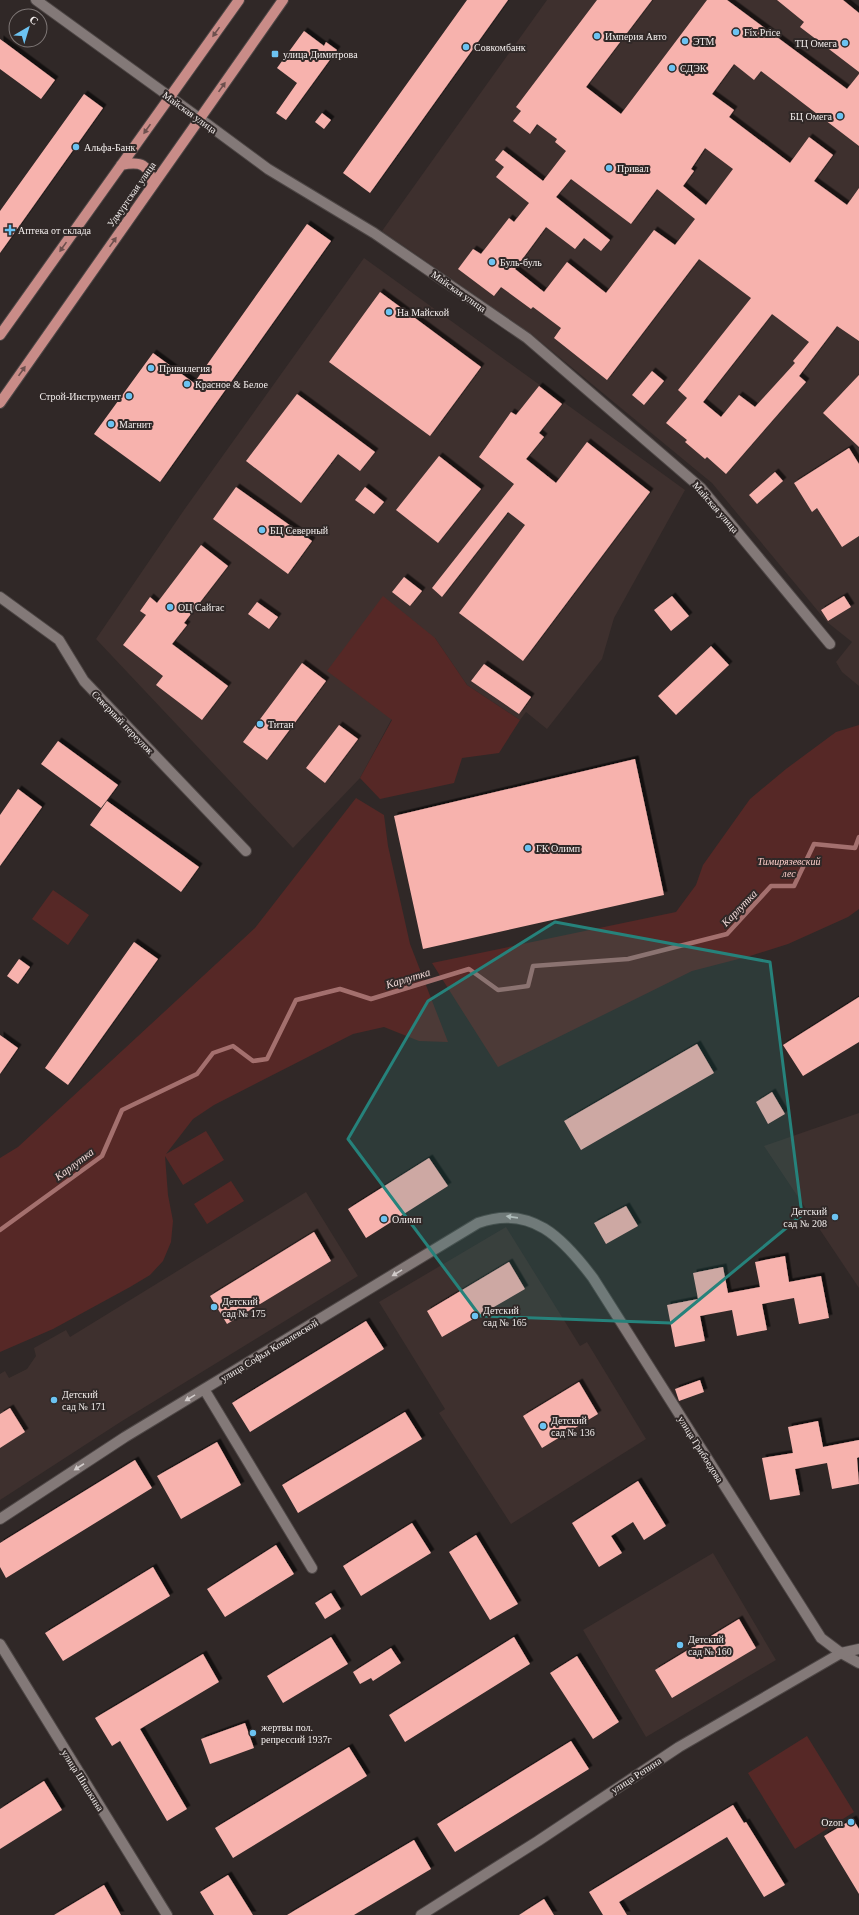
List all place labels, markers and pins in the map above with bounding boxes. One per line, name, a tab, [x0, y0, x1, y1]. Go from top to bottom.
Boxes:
marker: Fix Price	[731, 27, 741, 37]
place label: Fix Price	[744, 27, 781, 38]
marker: Империя Авто	[592, 31, 602, 41]
place label: Империя Авто	[605, 31, 667, 42]
marker: ЭТМ	[680, 36, 690, 46]
place label: ЭТМ	[693, 36, 715, 47]
place label: ТЦ Омега	[795, 38, 838, 49]
marker: ТЦ Омега	[840, 38, 850, 48]
marker: Совкомбанк	[461, 42, 471, 52]
place label: Совкомбанк	[474, 42, 526, 53]
marker: улица Димитрова	[270, 49, 280, 59]
place label: улица Димитрова	[283, 49, 358, 60]
marker: СДЭК	[667, 63, 677, 73]
place label: СДЭК	[680, 63, 707, 74]
place label: БЦ Омега	[790, 111, 833, 122]
marker: БЦ Омега	[835, 111, 845, 121]
marker: Альфа-Банк	[71, 142, 81, 152]
place label: Альфа-Банк	[84, 142, 136, 153]
marker: Привал	[604, 163, 614, 173]
place label: Привал	[617, 163, 649, 174]
marker: Аптека от склада	[5, 225, 15, 235]
place label: Аптека от склада	[18, 225, 92, 236]
marker: Буль-буль	[487, 257, 497, 267]
place label: Буль-буль	[500, 257, 542, 268]
marker: На Майской	[384, 307, 394, 317]
place label: На Майской	[397, 307, 450, 318]
marker: Привилегия	[146, 363, 156, 373]
place label: Привилегия	[159, 363, 211, 374]
marker: Красное & Белое	[182, 379, 192, 389]
place label: Красное & Белое	[195, 379, 269, 390]
place label: Строй-Инструмент	[40, 391, 122, 402]
marker: Строй-Инструмент	[124, 391, 134, 401]
marker: Магнит	[106, 419, 116, 429]
place label: Магнит	[119, 419, 152, 430]
marker: БЦ Северный	[257, 525, 267, 535]
place label: БЦ Северный	[270, 525, 329, 536]
marker: ОЦ Сайгас	[165, 602, 175, 612]
place label: ОЦ Сайгас	[178, 602, 225, 613]
marker: Титан	[255, 719, 265, 729]
place label: Титан	[268, 719, 294, 730]
marker: ГК Олимп	[523, 843, 533, 853]
place label: ГК Олимп	[536, 843, 581, 854]
place label: Детский сад № 208	[783, 1206, 828, 1229]
marker: Детский сад № 208	[830, 1212, 840, 1222]
marker: Олимп	[379, 1214, 389, 1224]
place label: Олимп	[392, 1214, 422, 1225]
place label: Детский сад № 175	[222, 1296, 266, 1319]
marker: Детский сад № 175	[209, 1302, 219, 1312]
place label: Детский сад № 165	[483, 1305, 527, 1328]
marker: Детский сад № 165	[470, 1311, 480, 1321]
place label: Детский сад № 171	[62, 1389, 106, 1412]
marker: Детский сад № 171	[49, 1395, 59, 1405]
place label: Детский сад № 136	[551, 1415, 595, 1438]
marker: Детский сад № 136	[538, 1421, 548, 1431]
place label: Детский сад № 160	[688, 1634, 732, 1657]
marker: Детский сад № 160	[675, 1640, 685, 1650]
place label: жертвы пол. репрессий 1937г	[260, 1722, 332, 1745]
marker: жертвы пол. репрессий 1937г	[248, 1728, 258, 1738]
place label: Ozon	[821, 1817, 843, 1828]
marker: Ozon	[846, 1817, 856, 1827]

